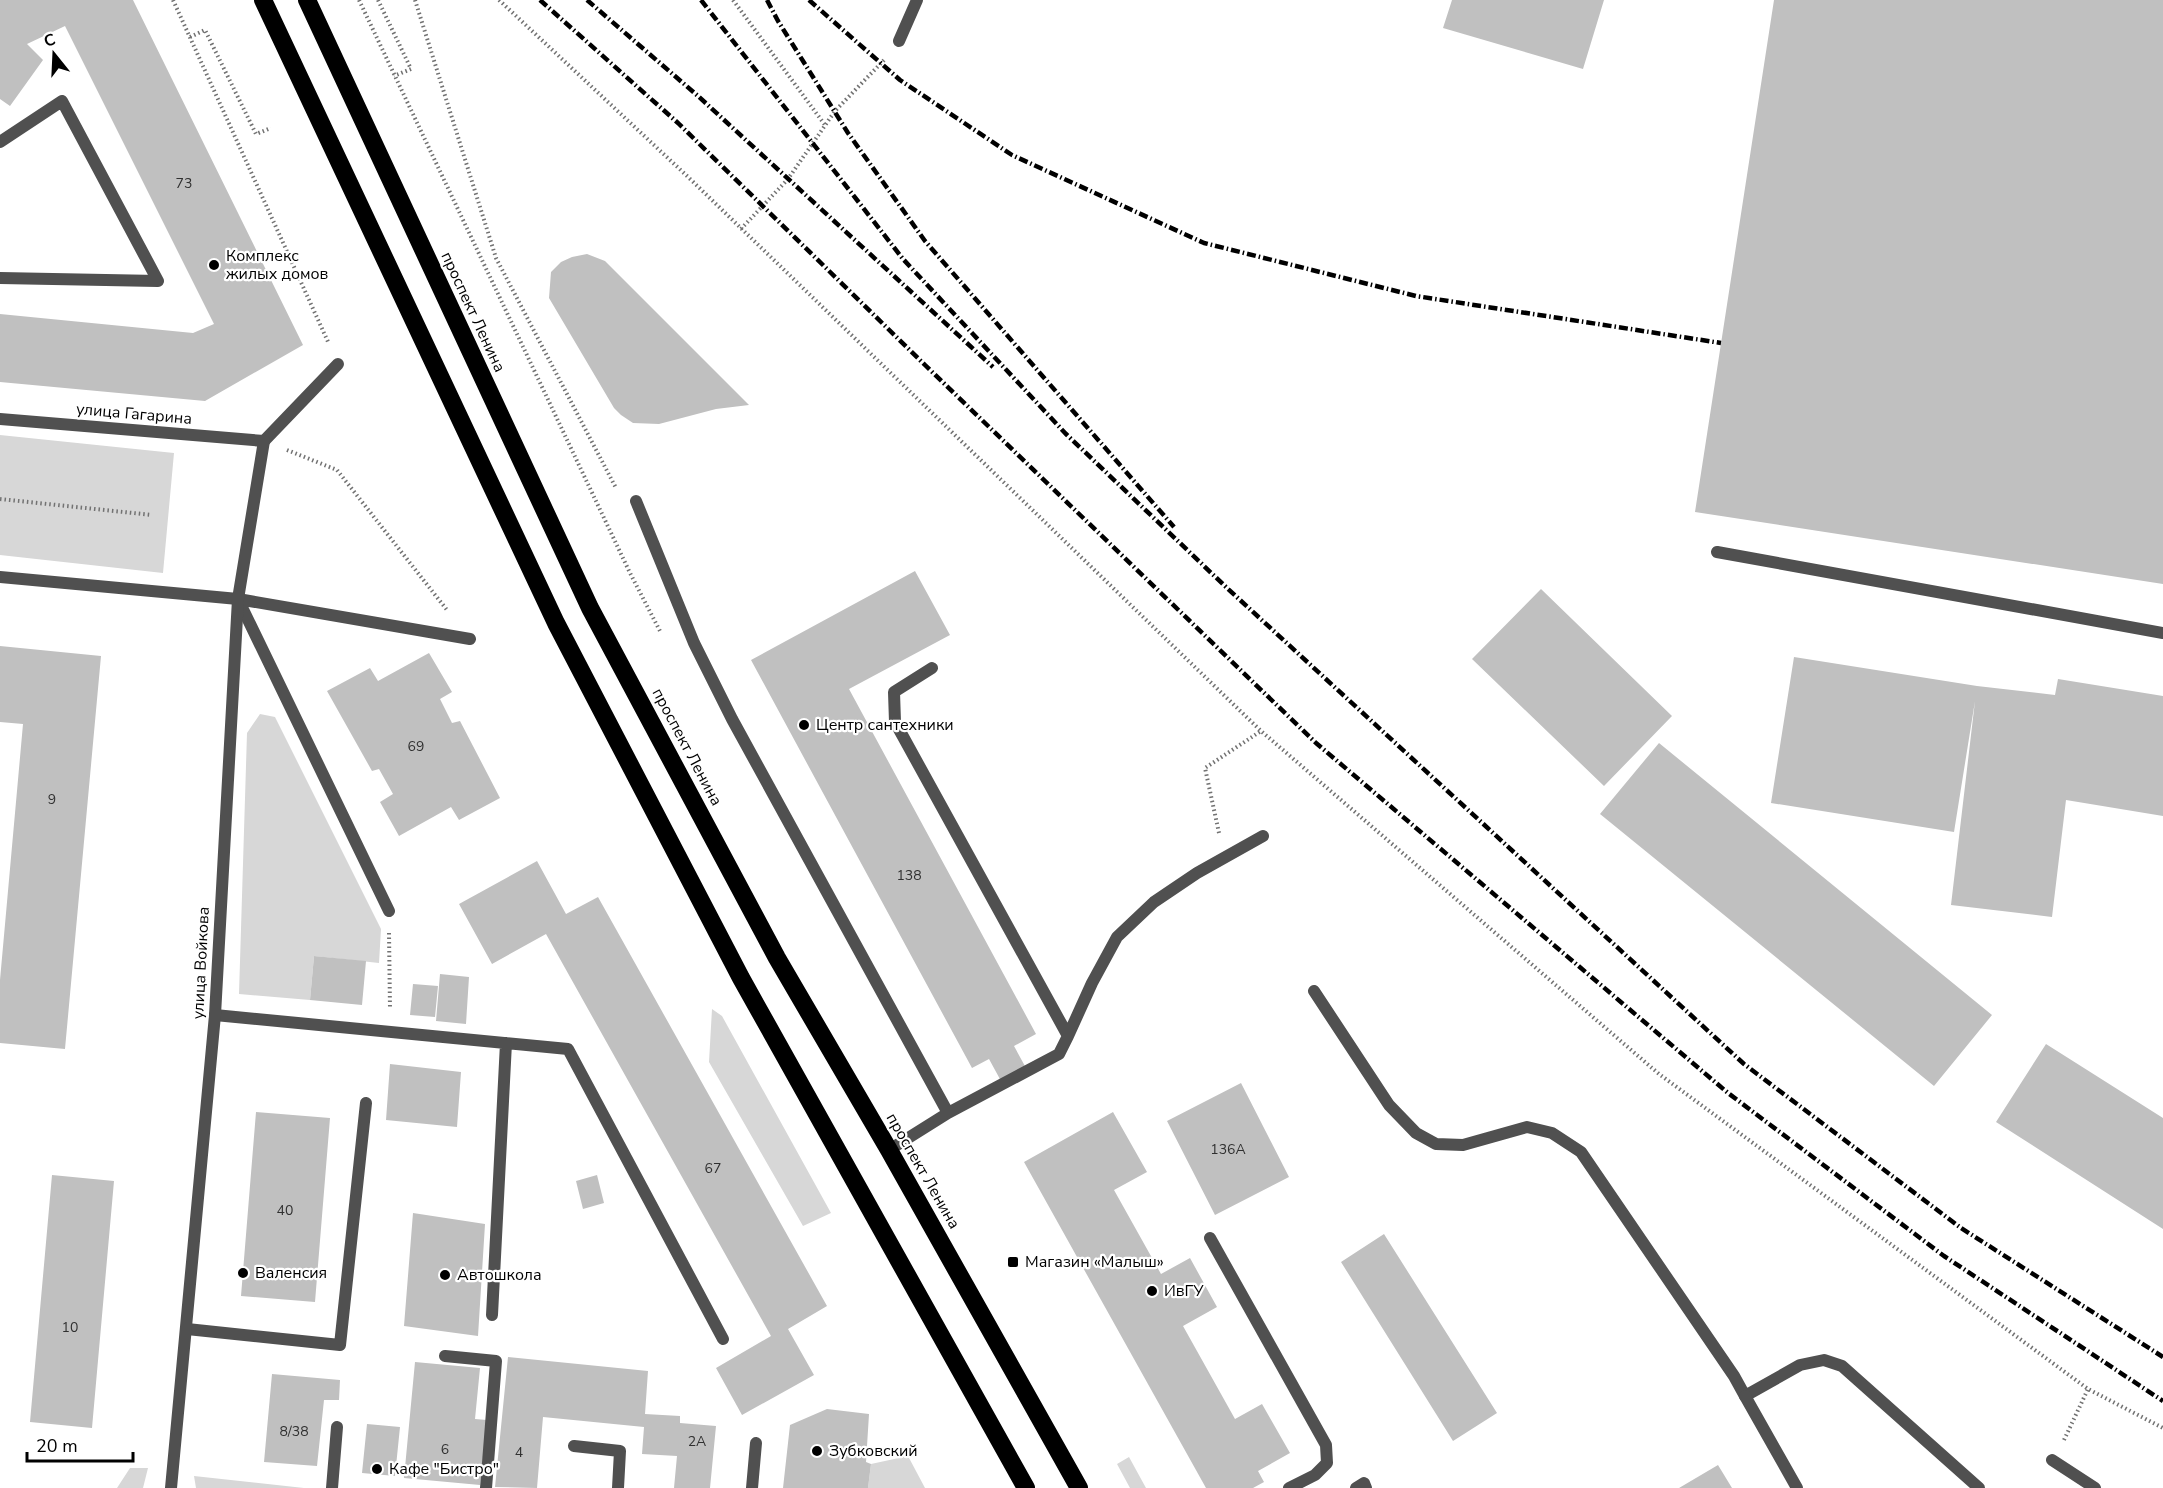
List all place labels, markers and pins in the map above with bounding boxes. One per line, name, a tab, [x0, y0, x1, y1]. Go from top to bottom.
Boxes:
place label: Комплекс жилых домов	[226, 245, 329, 285]
marker: Комплекс жилых домов	[207, 258, 221, 272]
place label: Центр сантехники	[816, 714, 954, 736]
marker: Центр сантехники	[797, 718, 811, 732]
place label: Магазин «Малыш»	[1025, 1251, 1164, 1273]
marker: Магазин «Малыш»	[1006, 1255, 1020, 1269]
place label: Валенсия	[255, 1262, 327, 1284]
place label: Автошкола	[457, 1264, 542, 1286]
marker: Валенсия	[236, 1266, 250, 1280]
marker: Автошкола	[438, 1268, 452, 1282]
place label: ИвГУ	[1164, 1280, 1204, 1302]
marker: ИвГУ	[1145, 1284, 1159, 1298]
place label: Зубковский	[829, 1440, 918, 1462]
marker: Зубковский	[810, 1444, 824, 1458]
place label: Кафе "Бистро"	[389, 1458, 499, 1480]
marker: Кафе "Бистро"	[370, 1462, 384, 1476]

